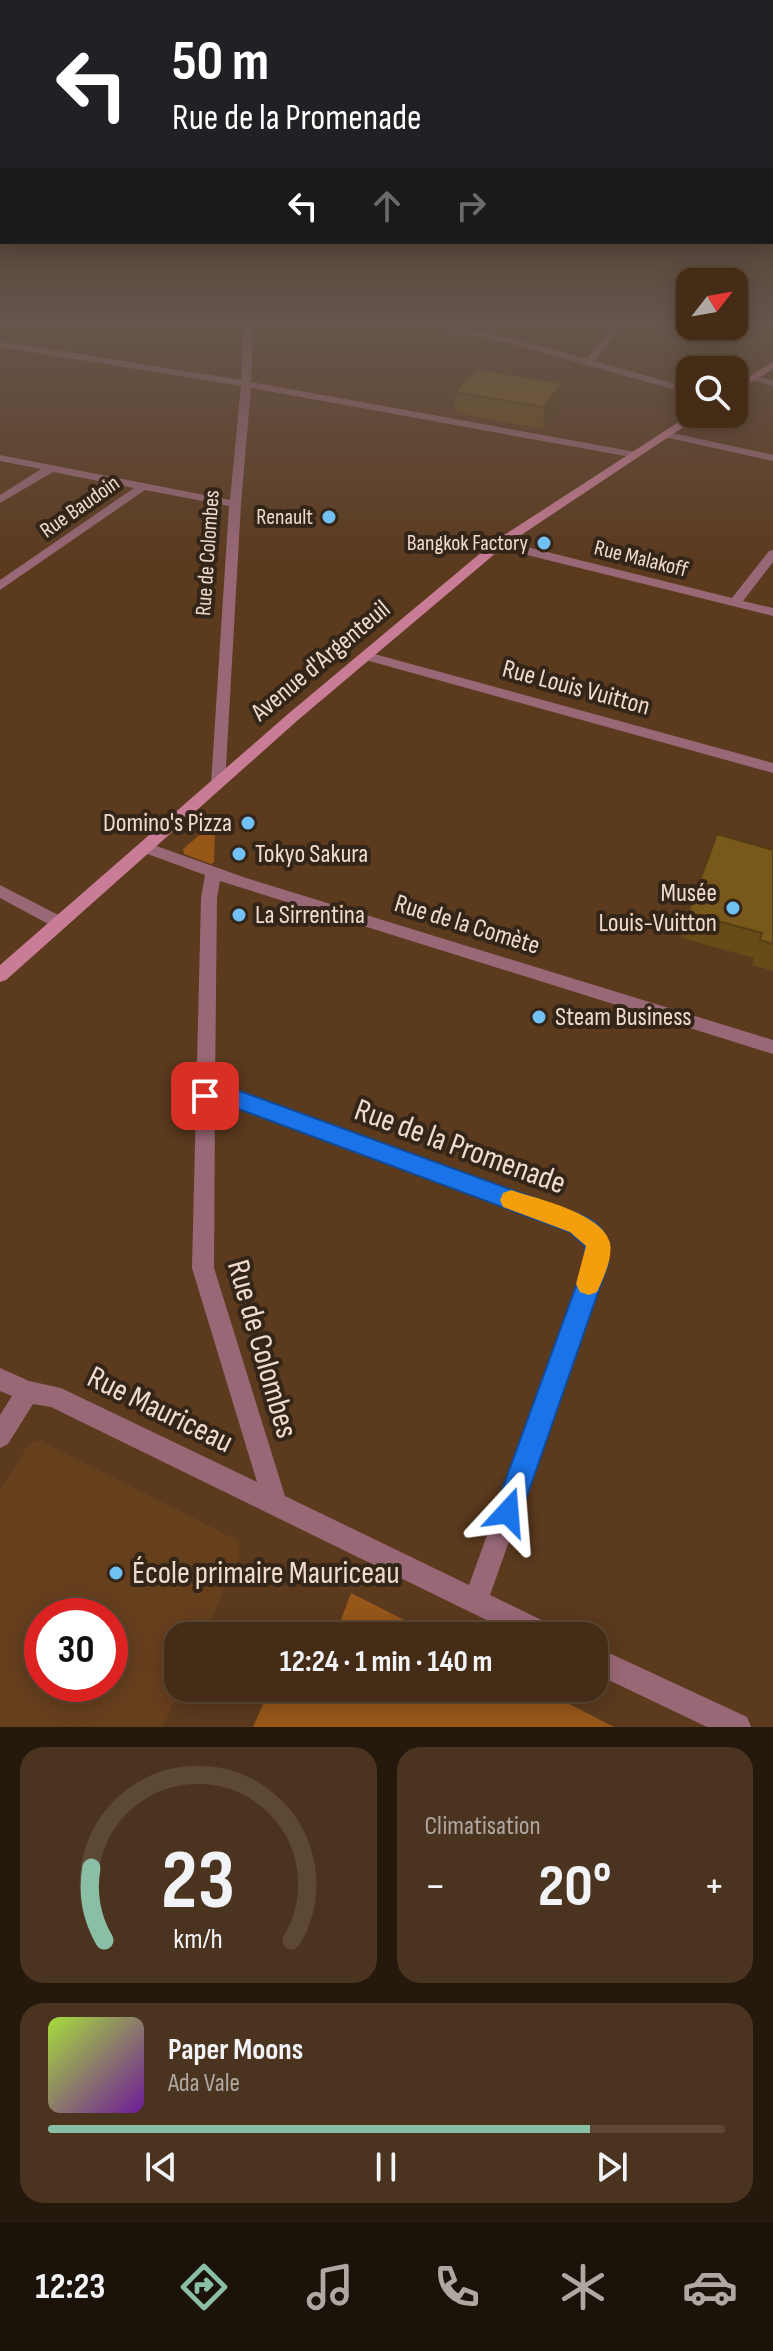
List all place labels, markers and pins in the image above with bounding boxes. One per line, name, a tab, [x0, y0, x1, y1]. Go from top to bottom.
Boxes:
place label: Renault	[256, 504, 313, 531]
marker: Renault	[320, 508, 338, 526]
place label: Bangkok Factory	[407, 530, 528, 557]
marker: Bangkok Factory	[535, 534, 553, 552]
place label: Domino's Pizza	[103, 808, 232, 839]
marker: Domino's Pizza	[239, 814, 257, 832]
place label: Tokyo Sakura	[255, 839, 368, 870]
marker: Tokyo Sakura	[230, 845, 248, 863]
place label: Musée Louis-Vuitton	[598, 878, 717, 939]
marker: Musée Louis-Vuitton	[724, 899, 742, 917]
place label: La Sirrentina	[255, 900, 365, 931]
marker: La Sirrentina	[230, 906, 248, 924]
place label: Steam Business	[555, 1002, 692, 1033]
marker: Steam Business	[530, 1008, 548, 1026]
pin	[171, 1062, 239, 1130]
place label: École primaire Mauriceau	[132, 1554, 400, 1593]
marker: École primaire Mauriceau	[107, 1564, 125, 1582]

